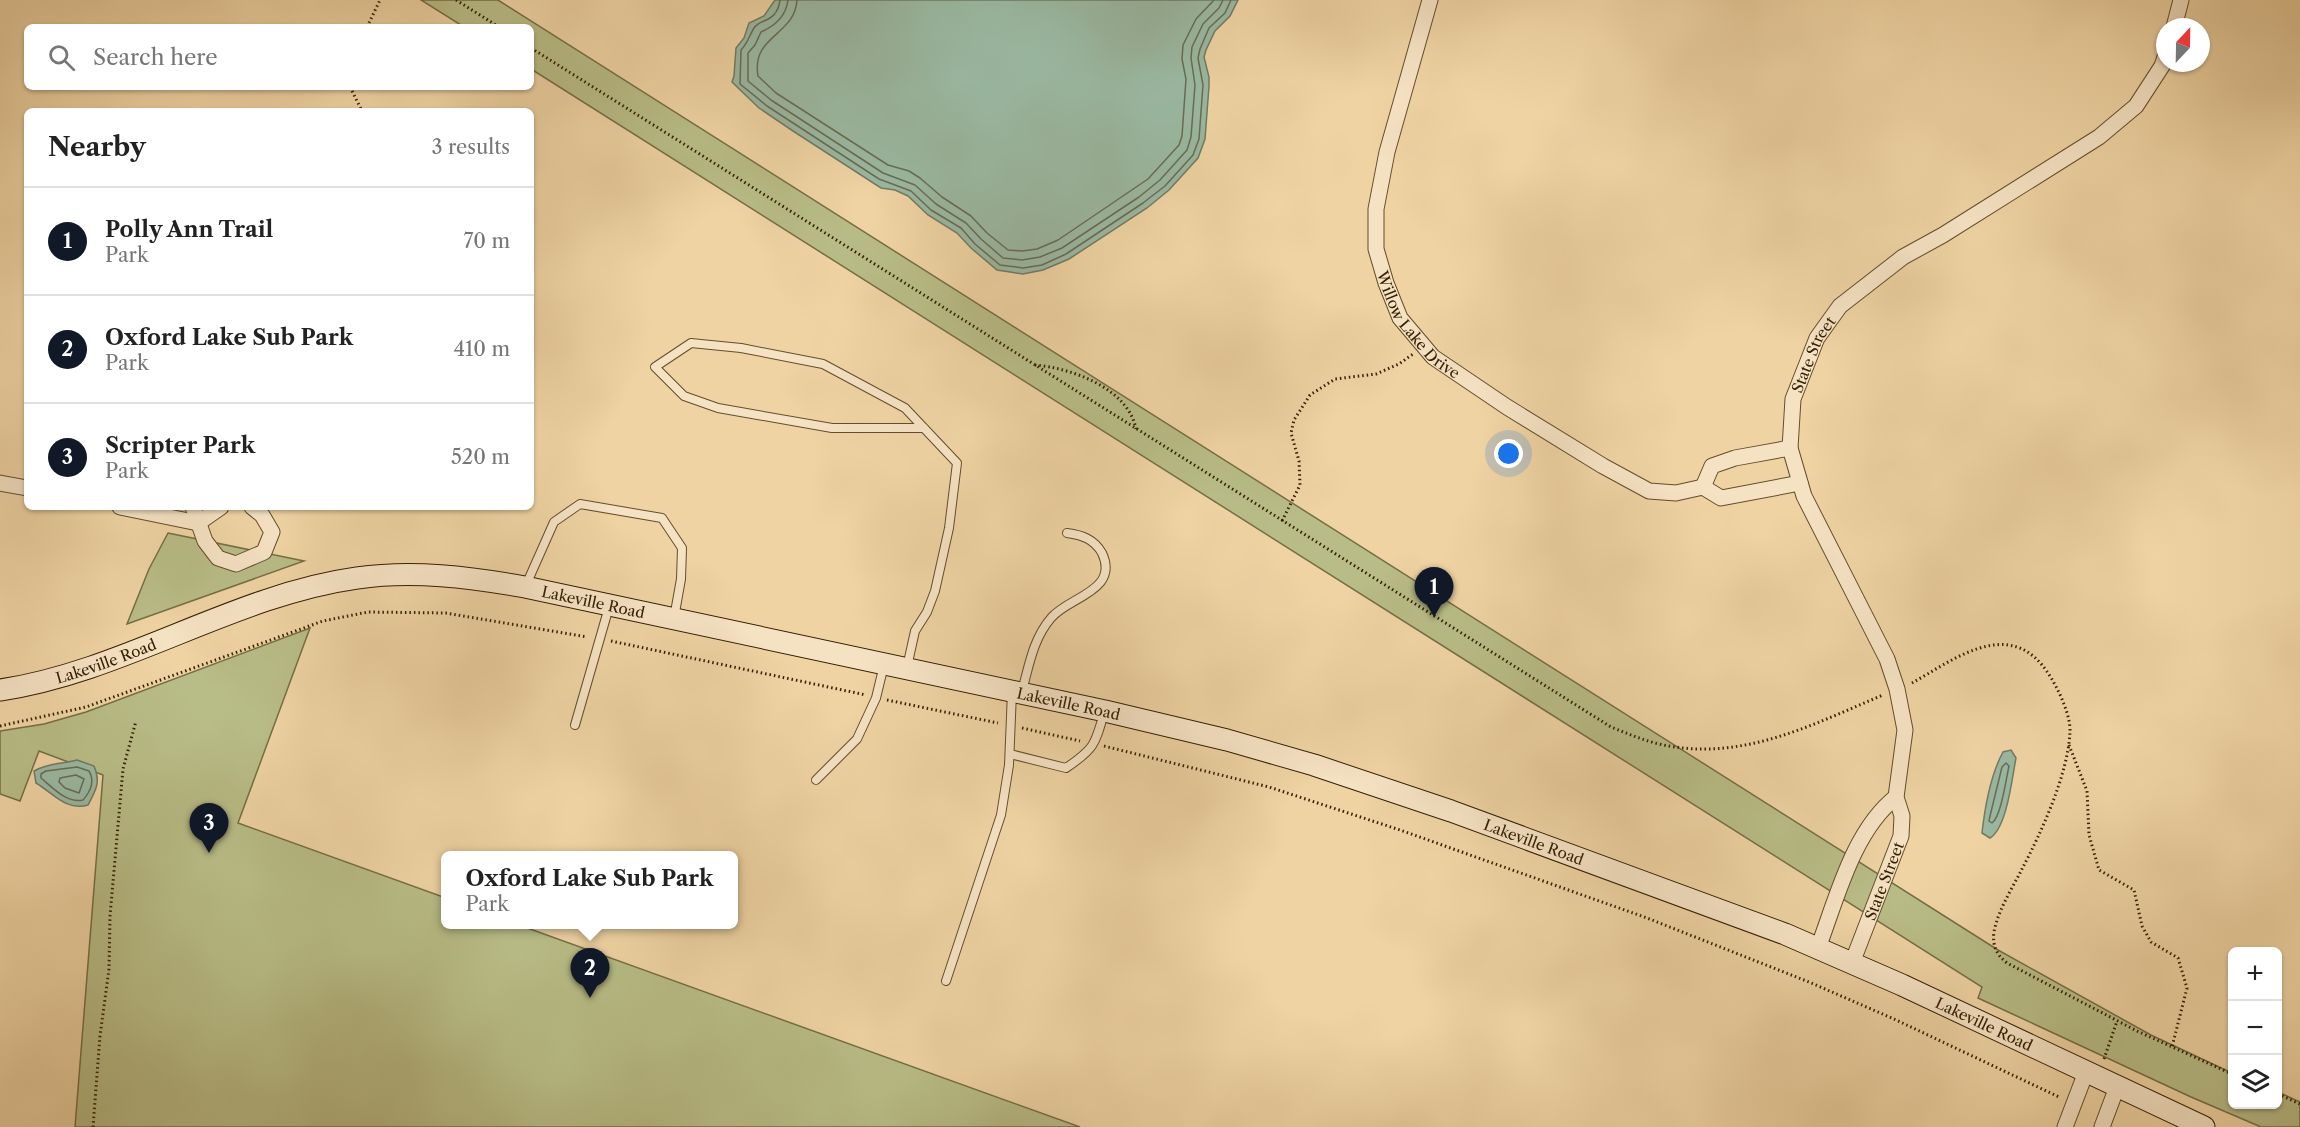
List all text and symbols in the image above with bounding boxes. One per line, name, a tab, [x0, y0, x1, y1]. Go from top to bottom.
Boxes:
north arrow	[2156, 18, 2210, 72]
search box	[24, 24, 534, 90]
icon: search	[45, 41, 78, 74]
text: Search here	[93, 44, 218, 71]
text: Nearby	[48, 131, 146, 163]
text: 3 results	[432, 135, 510, 159]
text: Polly Ann Trail	[105, 216, 273, 243]
text: 1	[63, 229, 72, 253]
text: 70 m	[464, 229, 510, 253]
text: Park	[105, 243, 148, 267]
street label: Willow Lake Drive	[1373, 267, 1464, 382]
street label: State Street	[1787, 312, 1839, 395]
text: Oxford Lake Sub Park	[105, 324, 353, 351]
text: 2	[62, 337, 73, 361]
text: 410 m	[453, 337, 510, 361]
text: Park	[105, 351, 148, 375]
text: Scripter Park	[105, 432, 255, 459]
your location	[1494, 439, 1523, 468]
text: 3	[62, 445, 73, 469]
text: 520 m	[451, 445, 510, 469]
text: Park	[105, 459, 148, 483]
pin: 1	[1414, 568, 1454, 617]
street label: Lakeville Road	[540, 581, 647, 622]
street label: Lakeville Road	[53, 634, 159, 687]
street label: Lakeville Road	[1015, 683, 1122, 724]
pin: 3	[190, 804, 228, 853]
street label: Lakeville Road	[1481, 814, 1587, 869]
street label: State Street	[1860, 838, 1908, 923]
popup	[441, 851, 738, 929]
text: Oxford Lake Sub Park	[465, 865, 714, 892]
text: Park	[465, 892, 509, 916]
map controls	[2228, 947, 2282, 1109]
button: +	[2228, 947, 2282, 1001]
pin: 2	[570, 948, 610, 998]
street label: Lakeville Road	[1933, 993, 2036, 1055]
button: −	[2228, 1001, 2282, 1055]
button: layers	[2228, 1055, 2282, 1109]

